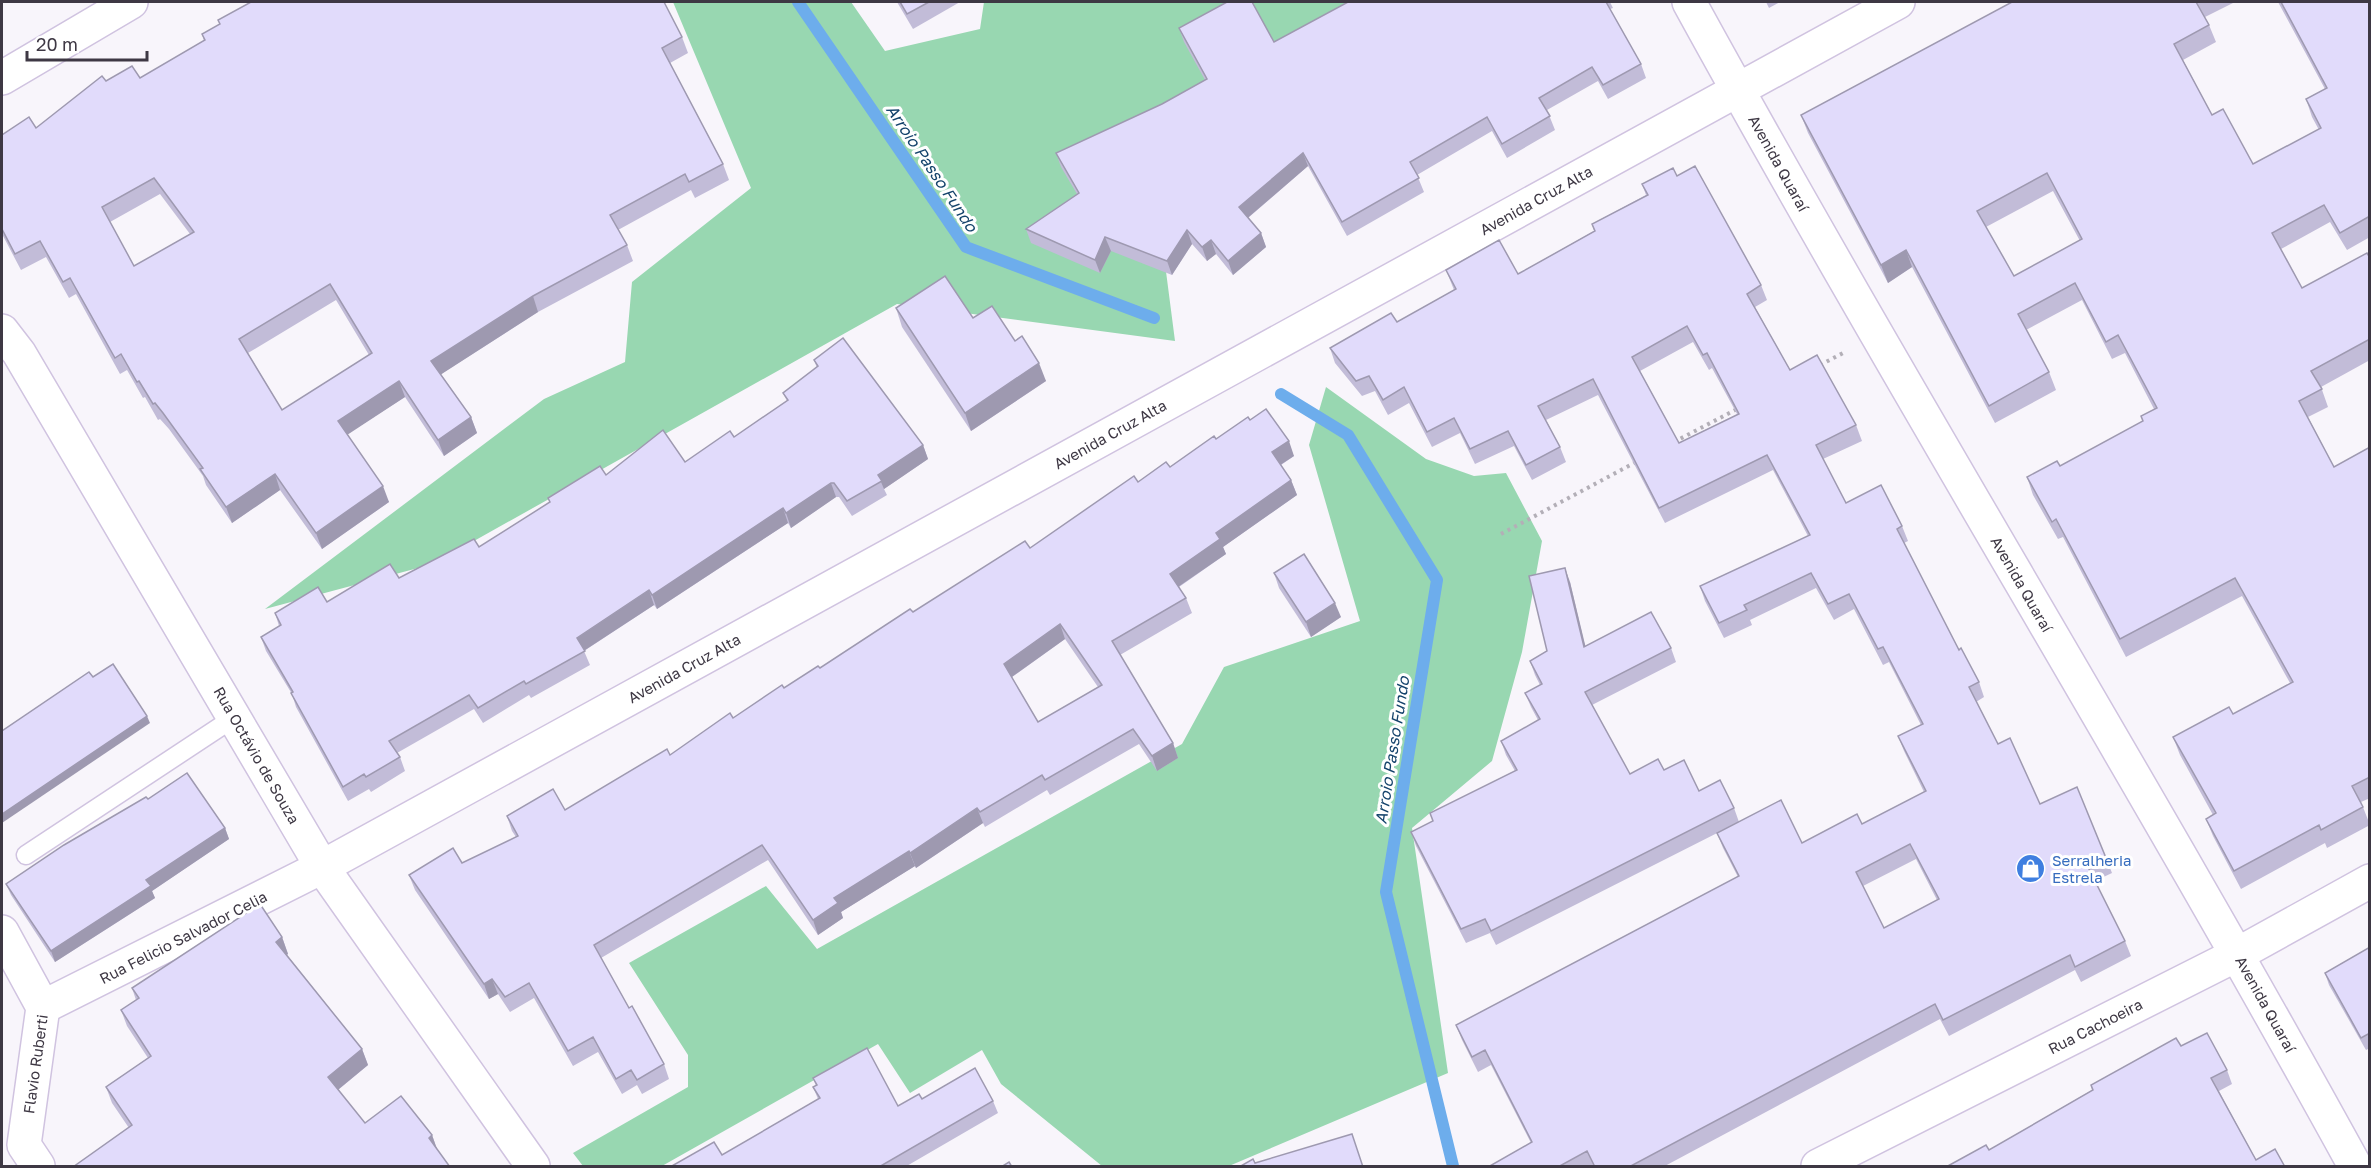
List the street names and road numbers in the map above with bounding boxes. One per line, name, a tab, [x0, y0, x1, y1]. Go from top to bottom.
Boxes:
street label: Avenida Quaraí	[1745, 112, 1813, 215]
street label: Avenida Cruz Alta	[1477, 162, 1595, 238]
street label: Avenida Cruz Alta	[1051, 396, 1169, 472]
street label: Avenida Quaraí	[1987, 533, 2057, 636]
street label: Avenida Cruz Alta	[625, 630, 743, 706]
street label: Rua Octávio de Souza	[210, 683, 304, 827]
street label: Rua Felicio Salvador Celia	[96, 887, 270, 987]
street label: Avenida Quaraí	[2232, 953, 2300, 1056]
street label: Rua Cachoeira	[2045, 995, 2145, 1057]
street label: Flavio Ruberti	[19, 1013, 51, 1115]

